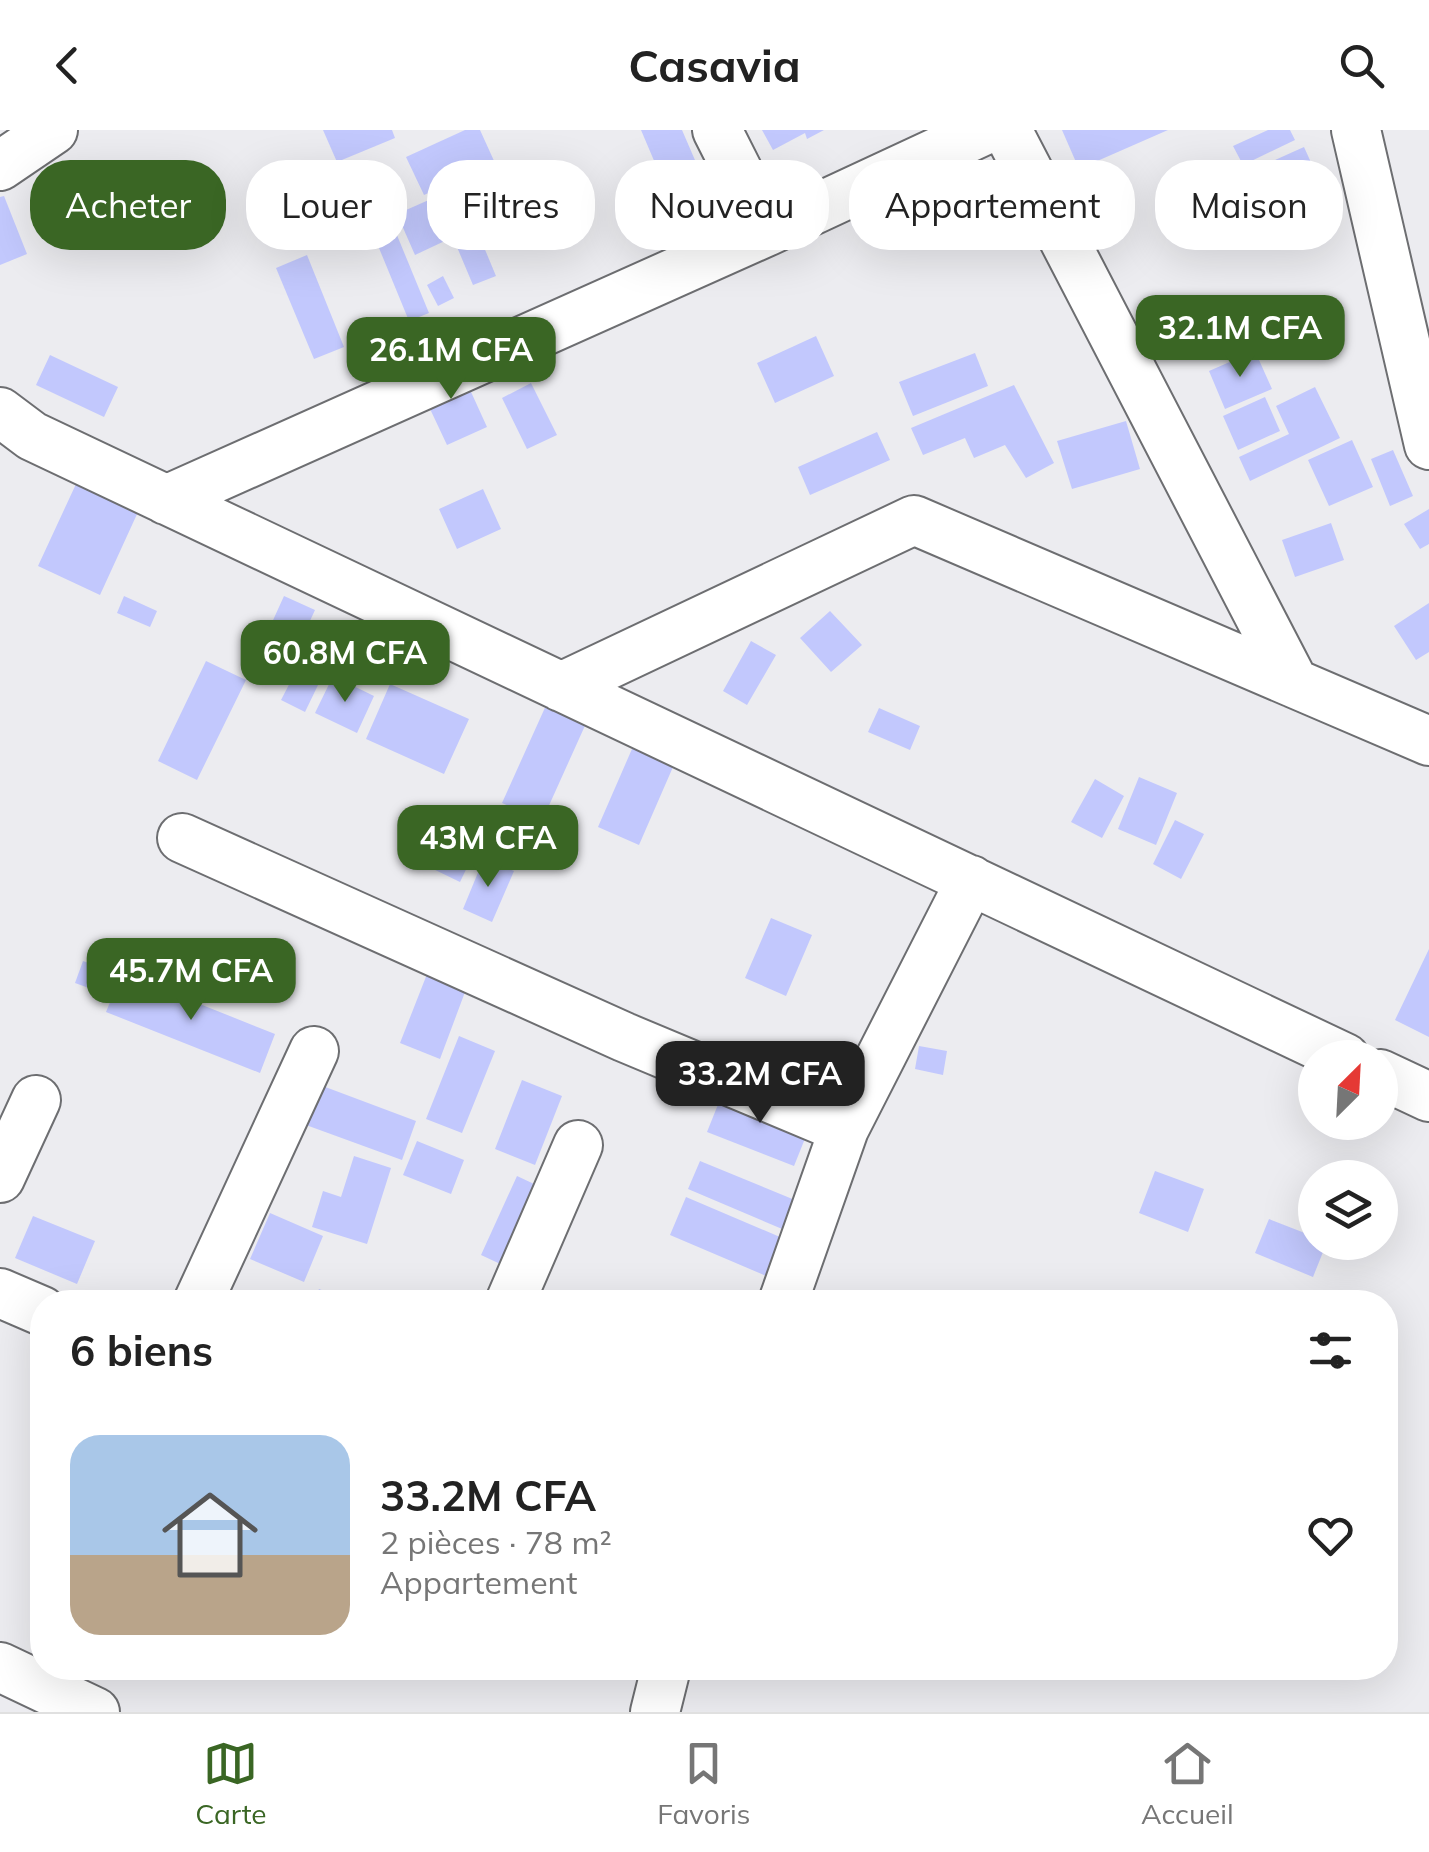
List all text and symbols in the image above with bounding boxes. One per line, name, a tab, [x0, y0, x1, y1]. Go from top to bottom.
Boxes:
text: Casavia	[628, 37, 801, 93]
icon: back	[40, 38, 95, 93]
icon: search	[1334, 38, 1389, 93]
chip: Acheter	[30, 160, 226, 250]
chip: Louer	[246, 160, 407, 250]
chip: Filtres	[427, 160, 595, 250]
chip: Nouveau	[615, 160, 829, 250]
chip: Appartement	[849, 160, 1135, 250]
chip: Maison	[1155, 160, 1343, 250]
pin: 32.1M CFA	[1126, 295, 1354, 380]
text: 32.1M CFA	[1158, 307, 1322, 347]
pin: 26.1M CFA	[337, 317, 565, 402]
text: 26.1M CFA	[369, 329, 533, 369]
pin: 60.8M CFA	[231, 620, 459, 705]
text: 60.8M CFA	[263, 632, 427, 672]
pin: 43M CFA	[396, 805, 580, 890]
text: 43M CFA	[419, 817, 557, 857]
pin: 45.7M CFA	[77, 938, 305, 1023]
text: 45.7M CFA	[109, 950, 273, 990]
north arrow	[1298, 1040, 1398, 1140]
map controls	[1298, 1040, 1398, 1260]
pin: 33.2M CFA	[646, 1041, 874, 1126]
text: 33.2M CFA	[678, 1053, 842, 1093]
button: layers	[1298, 1160, 1398, 1260]
icon: filters	[1303, 1323, 1358, 1378]
text: 6 biens	[70, 1324, 213, 1377]
text: 33.2M CFA	[380, 1469, 596, 1522]
icon: home	[150, 1475, 270, 1595]
icon: heart	[1303, 1508, 1358, 1563]
text: 2 pièces · 78 m²	[380, 1522, 612, 1562]
text: Appartement	[380, 1562, 578, 1602]
tab: Carte	[195, 1736, 267, 1831]
tab: Favoris	[657, 1736, 750, 1831]
tab: Accueil	[1141, 1736, 1234, 1831]

